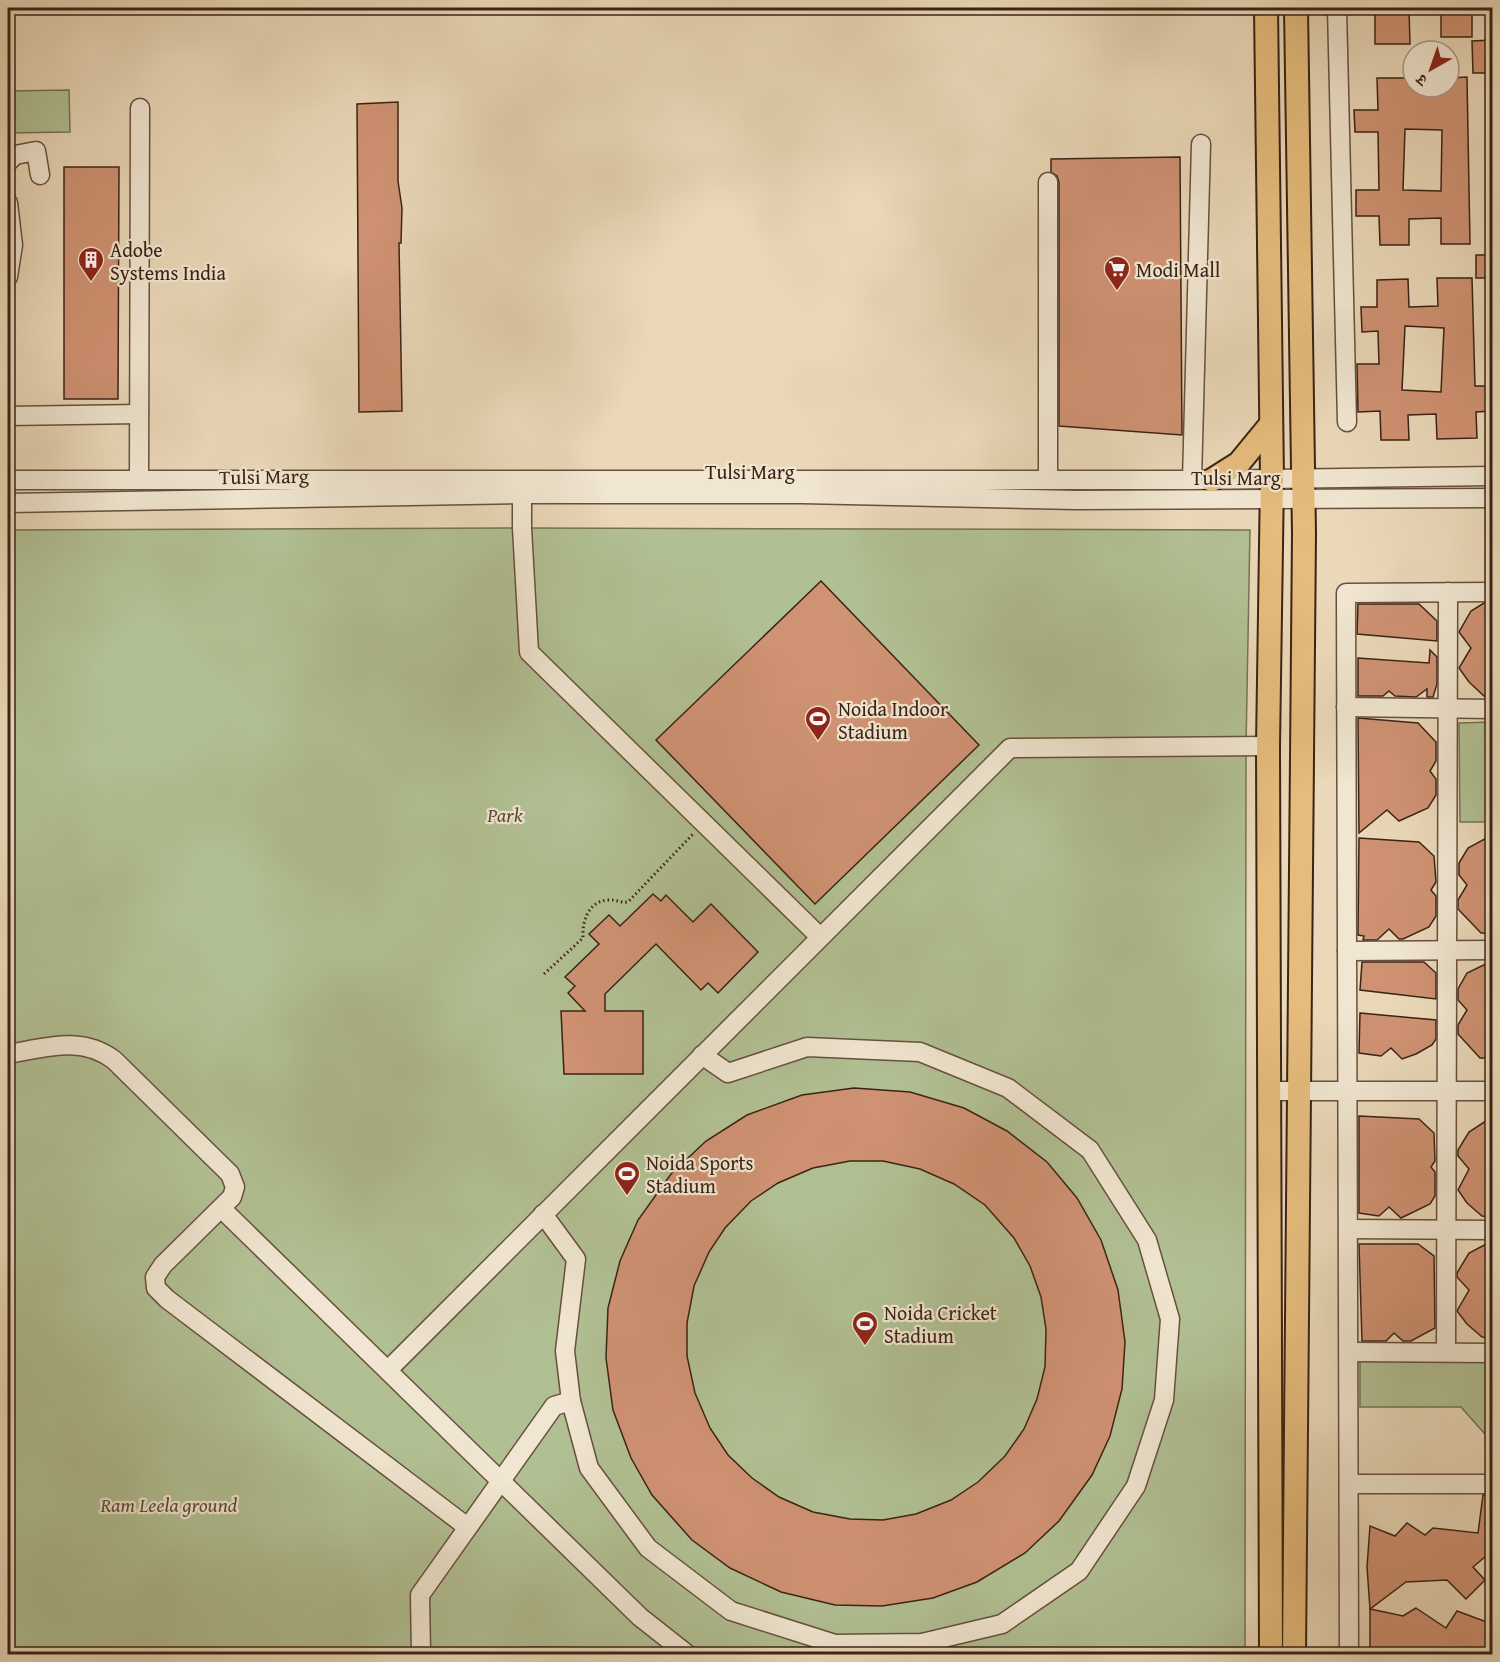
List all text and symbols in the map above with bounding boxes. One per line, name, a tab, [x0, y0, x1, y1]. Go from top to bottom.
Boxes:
north arrow	[1401, 39, 1461, 99]
text: उ	[1409, 67, 1433, 93]
place label: Adobe Systems India	[110, 235, 226, 287]
building icon: Adobe Systems India	[76, 245, 106, 283]
supermarket icon: Modi Mall	[1102, 254, 1132, 292]
place label: Modi Mall	[1136, 255, 1221, 284]
street label: Tulsi Marg	[705, 457, 795, 486]
street label: Tulsi Marg	[219, 461, 309, 491]
street label: Tulsi Marg	[1191, 463, 1281, 492]
place label: Noida Indoor Stadium	[838, 694, 948, 746]
sports icon: Noida Indoor Stadium	[803, 704, 833, 742]
park label: Park	[486, 800, 524, 829]
place label: Noida Sports Stadium	[646, 1148, 753, 1200]
sports icon: Noida Sports Stadium	[612, 1159, 642, 1197]
place label: Noida Cricket Stadium	[884, 1298, 997, 1350]
sports icon: Noida Cricket Stadium	[850, 1309, 880, 1347]
park label: Ram Leela ground	[100, 1490, 238, 1519]

